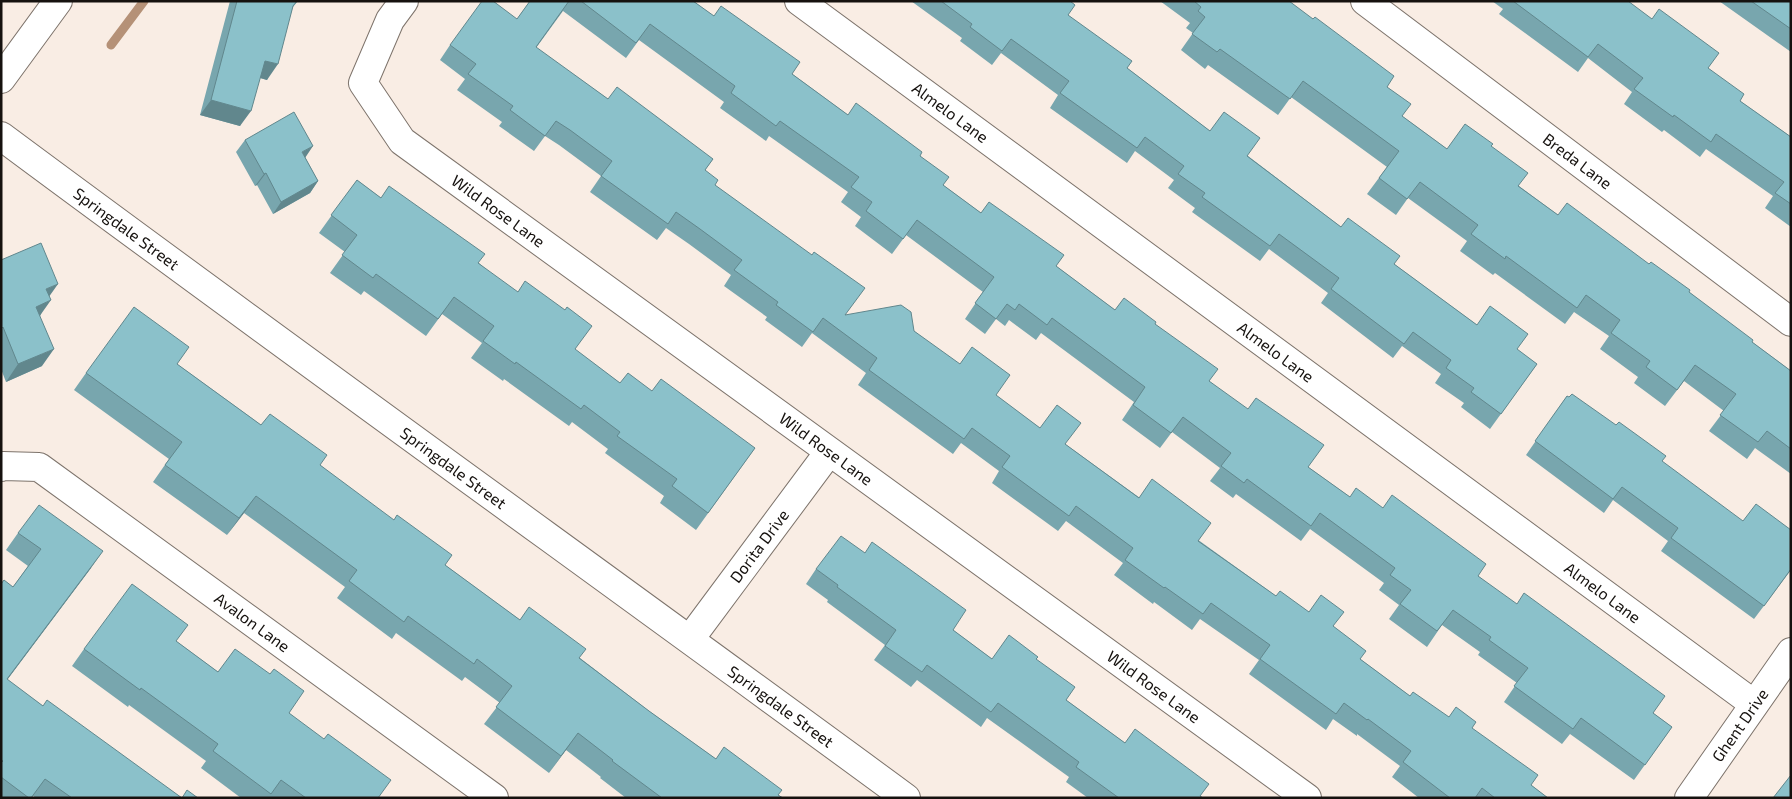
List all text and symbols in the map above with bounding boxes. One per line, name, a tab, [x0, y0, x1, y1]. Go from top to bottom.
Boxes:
street label: Almelo Lane	[909, 78, 992, 146]
street label: Breda Lane	[1540, 129, 1616, 193]
street label: Wild Rose Lane	[448, 170, 549, 251]
street label: Springdale Street	[70, 183, 183, 273]
street label: Almelo Lane	[1234, 317, 1318, 386]
street label: Wild Rose Lane	[776, 408, 877, 489]
street label: Springdale Street	[397, 423, 510, 512]
street label: Dorita Drive	[725, 505, 792, 586]
street label: Almelo Lane	[1561, 558, 1645, 626]
street label: Avalon Lane	[211, 588, 294, 655]
street label: Wild Rose Lane	[1104, 646, 1204, 727]
street label: Springdale Street	[724, 661, 838, 751]
street label: Ghent Drive	[1707, 685, 1772, 765]

